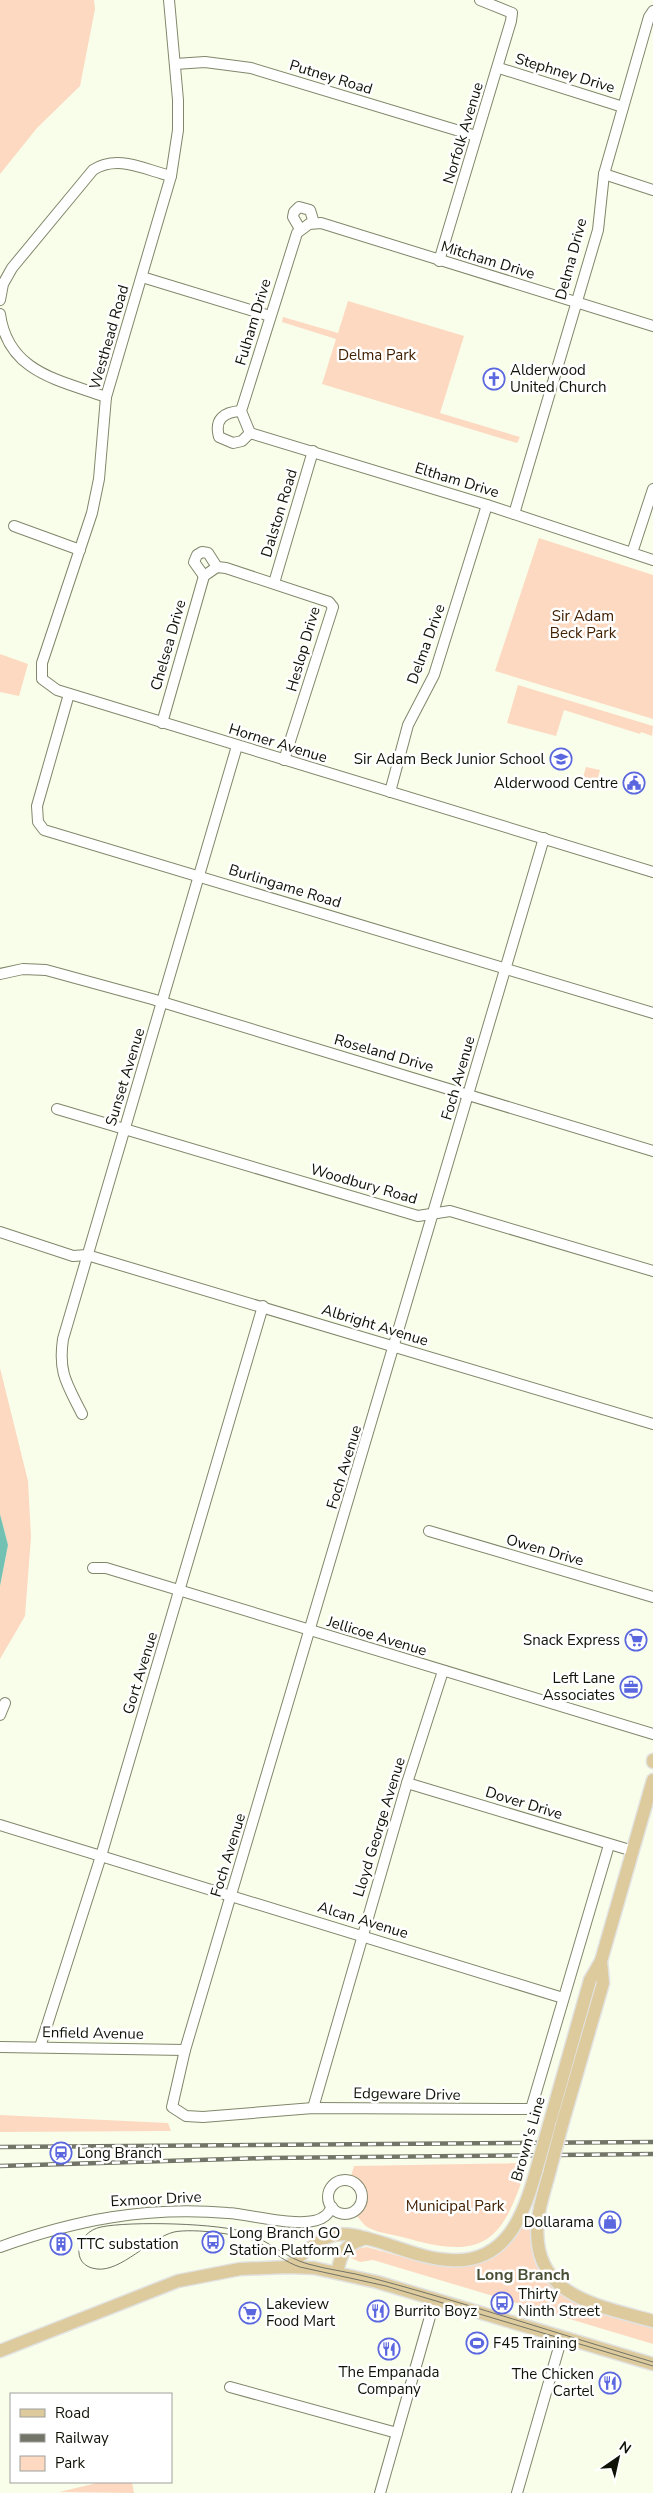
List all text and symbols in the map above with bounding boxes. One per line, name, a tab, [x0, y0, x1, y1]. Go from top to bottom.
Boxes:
street label: Stephney Drive	[513, 48, 617, 98]
street label: Putney Road	[287, 55, 375, 99]
street label: Norfolk Avenue	[438, 80, 488, 186]
street label: Delma Drive	[550, 216, 592, 302]
street label: Mitcham Drive	[439, 236, 537, 284]
street label: Fulham Drive	[230, 276, 276, 368]
street label: Westhead Road	[85, 282, 133, 392]
park label: Delma Park	[338, 345, 417, 365]
place label: Alderwood United Church	[510, 360, 606, 397]
church icon: Alderwood United Church	[482, 367, 506, 391]
street label: Eltham Drive	[412, 458, 502, 502]
street label: Dalston Road	[256, 466, 302, 560]
street label: Chelsea Drive	[145, 597, 191, 693]
street label: Delma Drive	[402, 601, 450, 687]
street label: Heslop Drive	[281, 604, 325, 694]
park label: Sir Adam Beck Park	[550, 606, 617, 643]
street label: Horner Avenue	[226, 719, 330, 767]
school or university icon: Sir Adam Beck Junior School	[549, 747, 573, 771]
place label: Sir Adam Beck Junior School	[354, 749, 546, 769]
public building icon: Alderwood Centre	[622, 771, 646, 795]
place label: Alderwood Centre	[494, 773, 618, 793]
street label: Burlingame Road	[226, 859, 344, 913]
street label: Sunset Avenue	[101, 1026, 149, 1128]
street label: Roseland Drive	[332, 1029, 436, 1077]
street label: Foch Avenue	[436, 1034, 480, 1122]
street label: Woodbury Road	[308, 1159, 420, 1209]
street label: Albright Avenue	[319, 1299, 431, 1351]
street label: Foch Avenue	[322, 1423, 366, 1511]
street label: Owen Drive	[504, 1529, 586, 1571]
street label: Jellicoe Avenue	[324, 1611, 429, 1661]
supermarket icon: Snack Express	[624, 1628, 648, 1652]
street label: Gort Avenue	[118, 1629, 162, 1717]
place label: Snack Express	[523, 1630, 620, 1650]
place label: Left Lane Associates	[543, 1668, 615, 1705]
office icon: Left Lane Associates	[619, 1675, 643, 1699]
street label: Lloyd George Avenue	[348, 1755, 410, 1899]
street label: Dover Drive	[483, 1782, 565, 1824]
street label: Foch Avenue	[206, 1811, 250, 1899]
street label: Alcan Avenue	[315, 1897, 411, 1943]
street label: Enfield Avenue	[42, 2022, 144, 2044]
street label: Edgeware Drive	[353, 2083, 461, 2105]
street label: Brown's Line	[506, 2094, 550, 2184]
station icon: Long Branch	[49, 2141, 73, 2165]
place label: Long Branch	[77, 2143, 162, 2163]
street label: Exmoor Drive	[110, 2187, 202, 2211]
park label: Municipal Park	[406, 2196, 505, 2216]
shop icon: Dollarama	[598, 2210, 622, 2234]
place label: Dollarama	[524, 2212, 594, 2232]
place label: Long Branch GO Station Platform A	[229, 2223, 354, 2260]
bus stop icon: Long Branch GO Station Platform A	[201, 2230, 225, 2254]
building icon: TTC substation	[49, 2232, 73, 2256]
place label: TTC substation	[77, 2234, 179, 2254]
district label: Long Branch	[476, 2264, 570, 2286]
place label: Thirty Ninth Street	[518, 2284, 600, 2321]
bus stop icon: Thirty Ninth Street	[490, 2291, 514, 2315]
place label: Lakeview Food Mart	[266, 2294, 336, 2331]
restaurant icon: Burrito Boyz	[366, 2299, 390, 2323]
supermarket icon: Lakeview Food Mart	[238, 2301, 262, 2325]
place label: Burrito Boyz	[394, 2301, 477, 2321]
sports icon: F45 Training	[465, 2331, 489, 2355]
place label: F45 Training	[493, 2333, 577, 2353]
restaurant icon: The Empanada Company	[377, 2337, 401, 2361]
place label: The Empanada Company	[339, 2362, 439, 2399]
place label: The Chicken Cartel	[512, 2364, 595, 2401]
restaurant icon: The Chicken Cartel	[598, 2371, 622, 2395]
legend	[10, 2393, 172, 2483]
text: Road	[55, 2403, 90, 2423]
text: Railway	[55, 2428, 109, 2448]
north arrow	[593, 2433, 643, 2483]
text: N	[615, 2437, 635, 2458]
text: Park	[55, 2453, 85, 2473]

